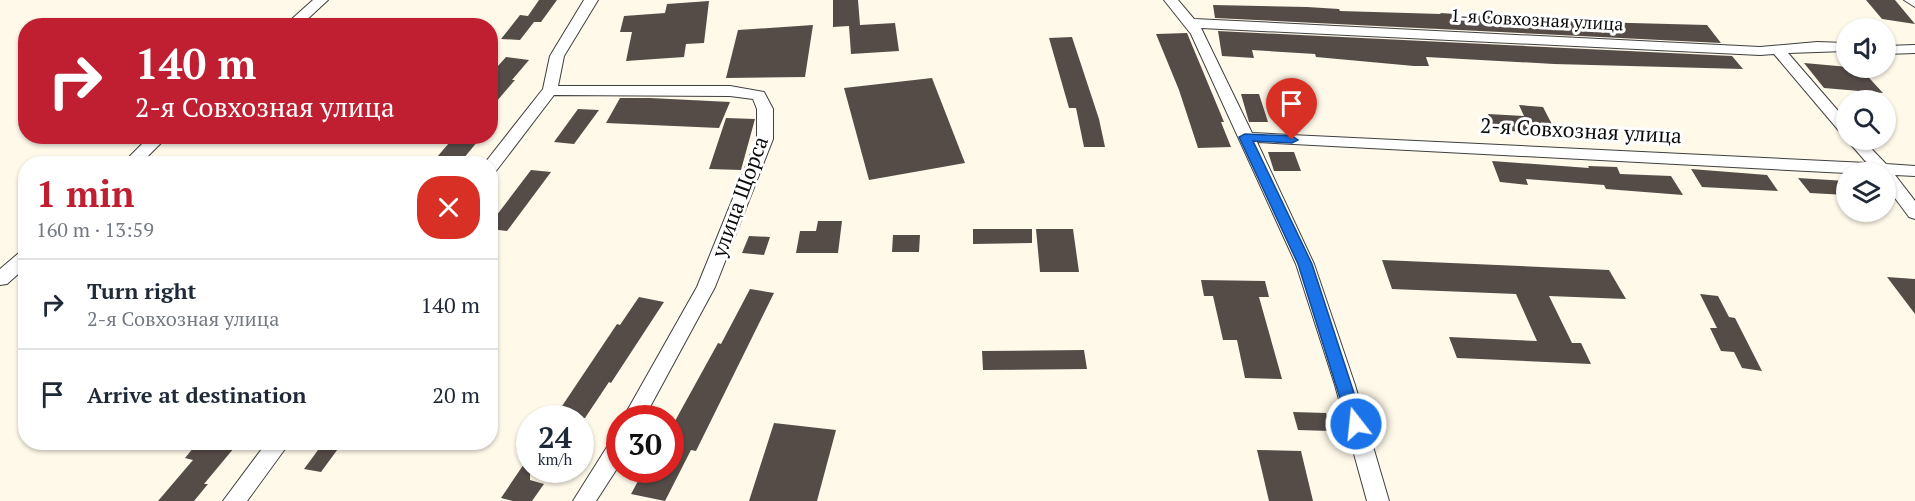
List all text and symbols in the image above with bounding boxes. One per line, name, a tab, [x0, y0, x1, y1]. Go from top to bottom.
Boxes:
street label: 1-я Совхозная улица	[1450, 2, 1624, 36]
map controls	[1836, 18, 1896, 222]
button: sound	[1836, 18, 1896, 78]
text: 140 m	[135, 35, 256, 91]
icon: right	[36, 42, 114, 120]
pin	[1266, 78, 1317, 140]
icon: arrive	[1275, 87, 1308, 120]
text: 2-я Совхозная улица	[135, 89, 395, 125]
button: search	[1836, 90, 1896, 150]
street label: 2-я Совхозная улица	[1480, 111, 1683, 149]
street label: улица Щорса	[704, 132, 774, 262]
button: layers	[1836, 162, 1896, 222]
text: 1 min	[36, 170, 134, 217]
button: close	[417, 176, 480, 239]
text: 160 m · 13:59	[36, 216, 154, 243]
text: Turn right	[87, 276, 196, 305]
icon: right	[36, 288, 69, 321]
text: 140 m	[420, 290, 480, 319]
text: 2-я Совхозная улица	[87, 305, 279, 332]
icon: arrive	[36, 378, 69, 411]
text: Arrive at destination	[87, 380, 306, 409]
text: 20 m	[432, 380, 480, 409]
position arrow	[1324, 392, 1388, 456]
speed limit sign: 30	[606, 405, 684, 483]
text: 24	[538, 417, 572, 457]
text: km/h	[538, 449, 572, 469]

